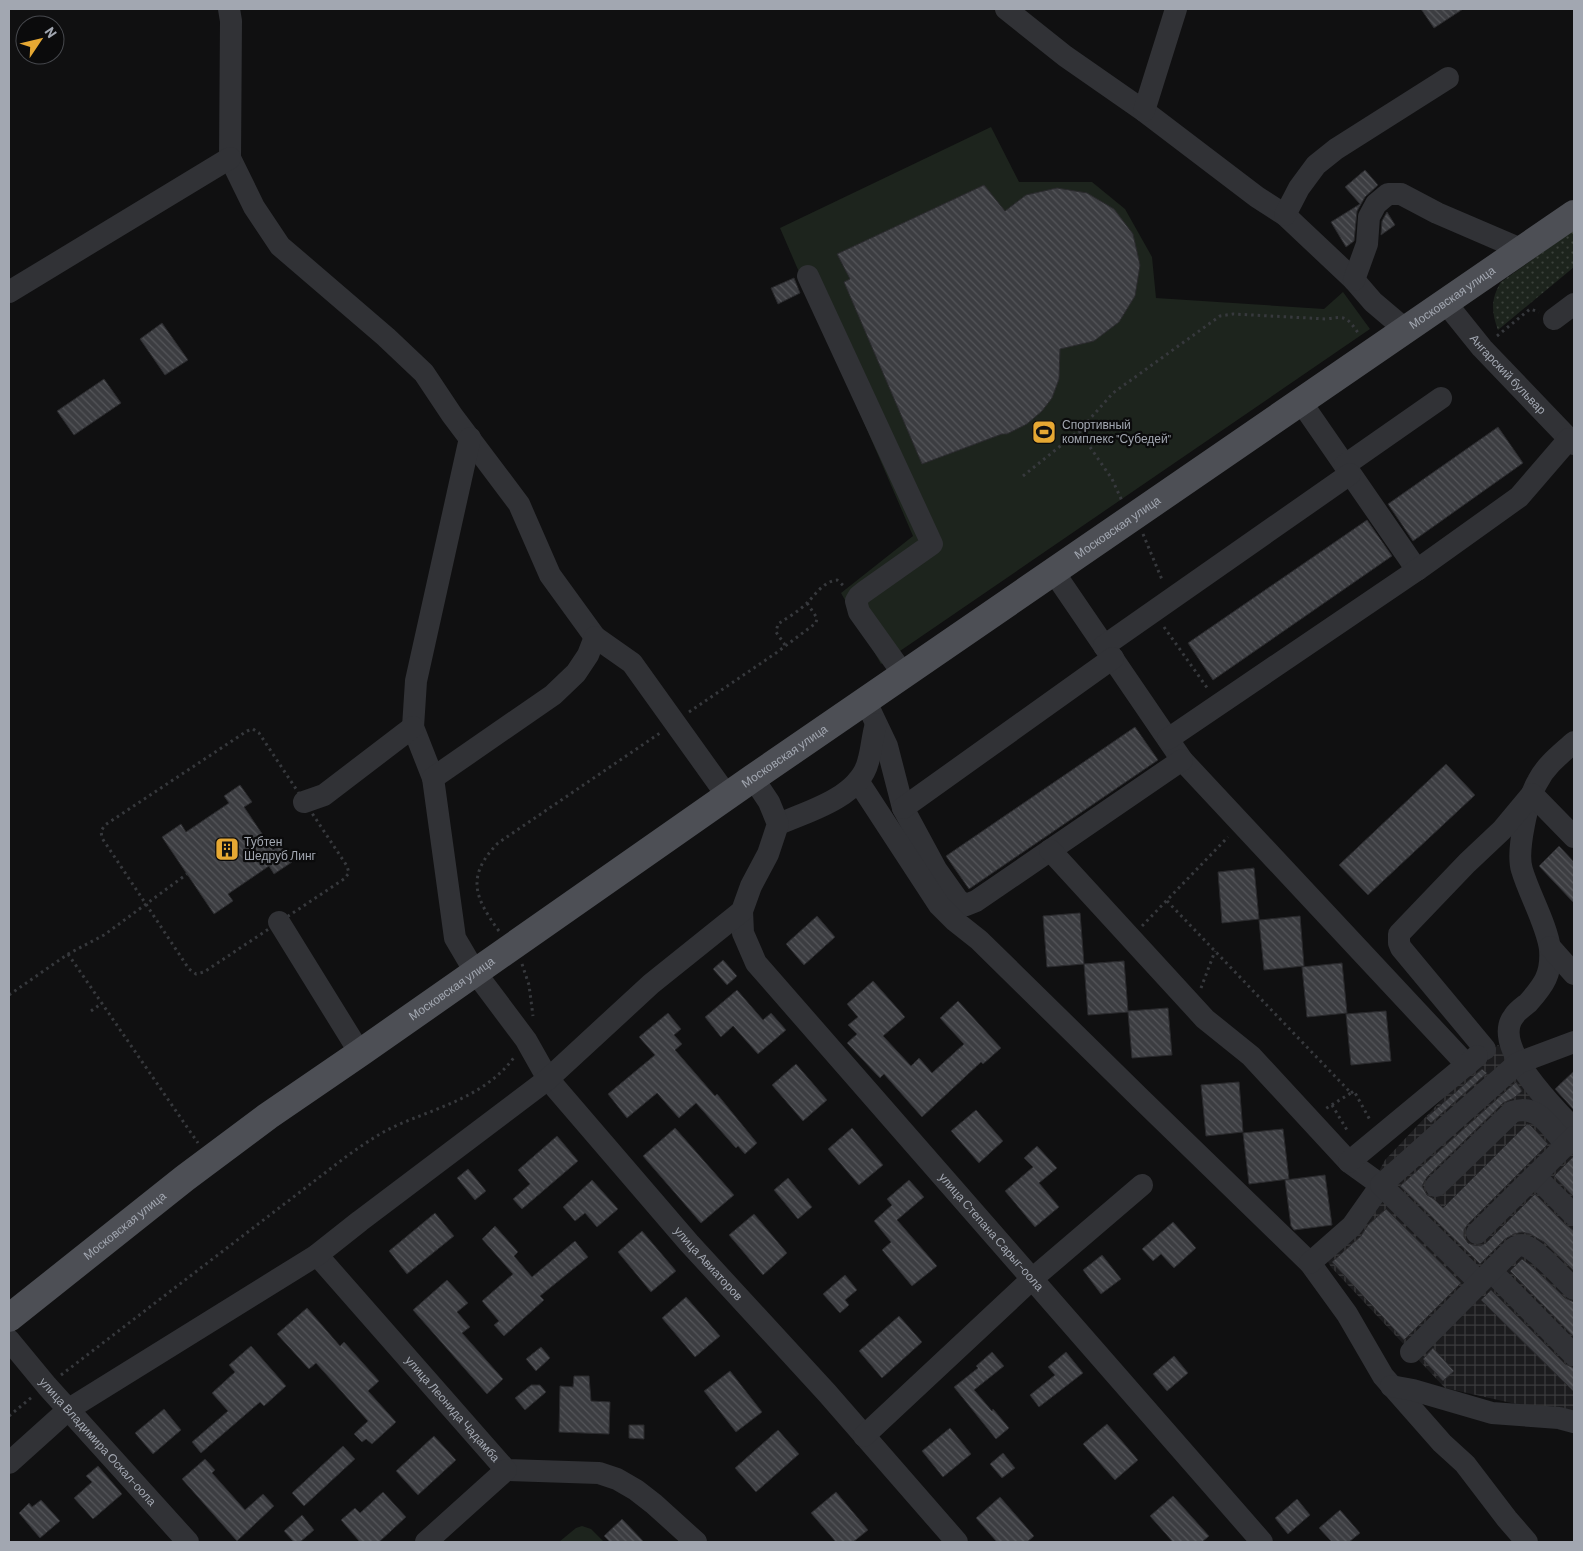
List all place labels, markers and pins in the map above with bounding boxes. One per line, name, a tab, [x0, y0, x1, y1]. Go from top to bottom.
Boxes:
place label: Спортивный комплекс "Субедей"	[1062, 417, 1171, 446]
sports icon: Спортивный комплекс "Субедей"	[1031, 419, 1057, 445]
place label: Тубтен Шедруб Линг	[244, 834, 317, 863]
building icon: Тубтен Шедруб Линг	[214, 836, 240, 862]

